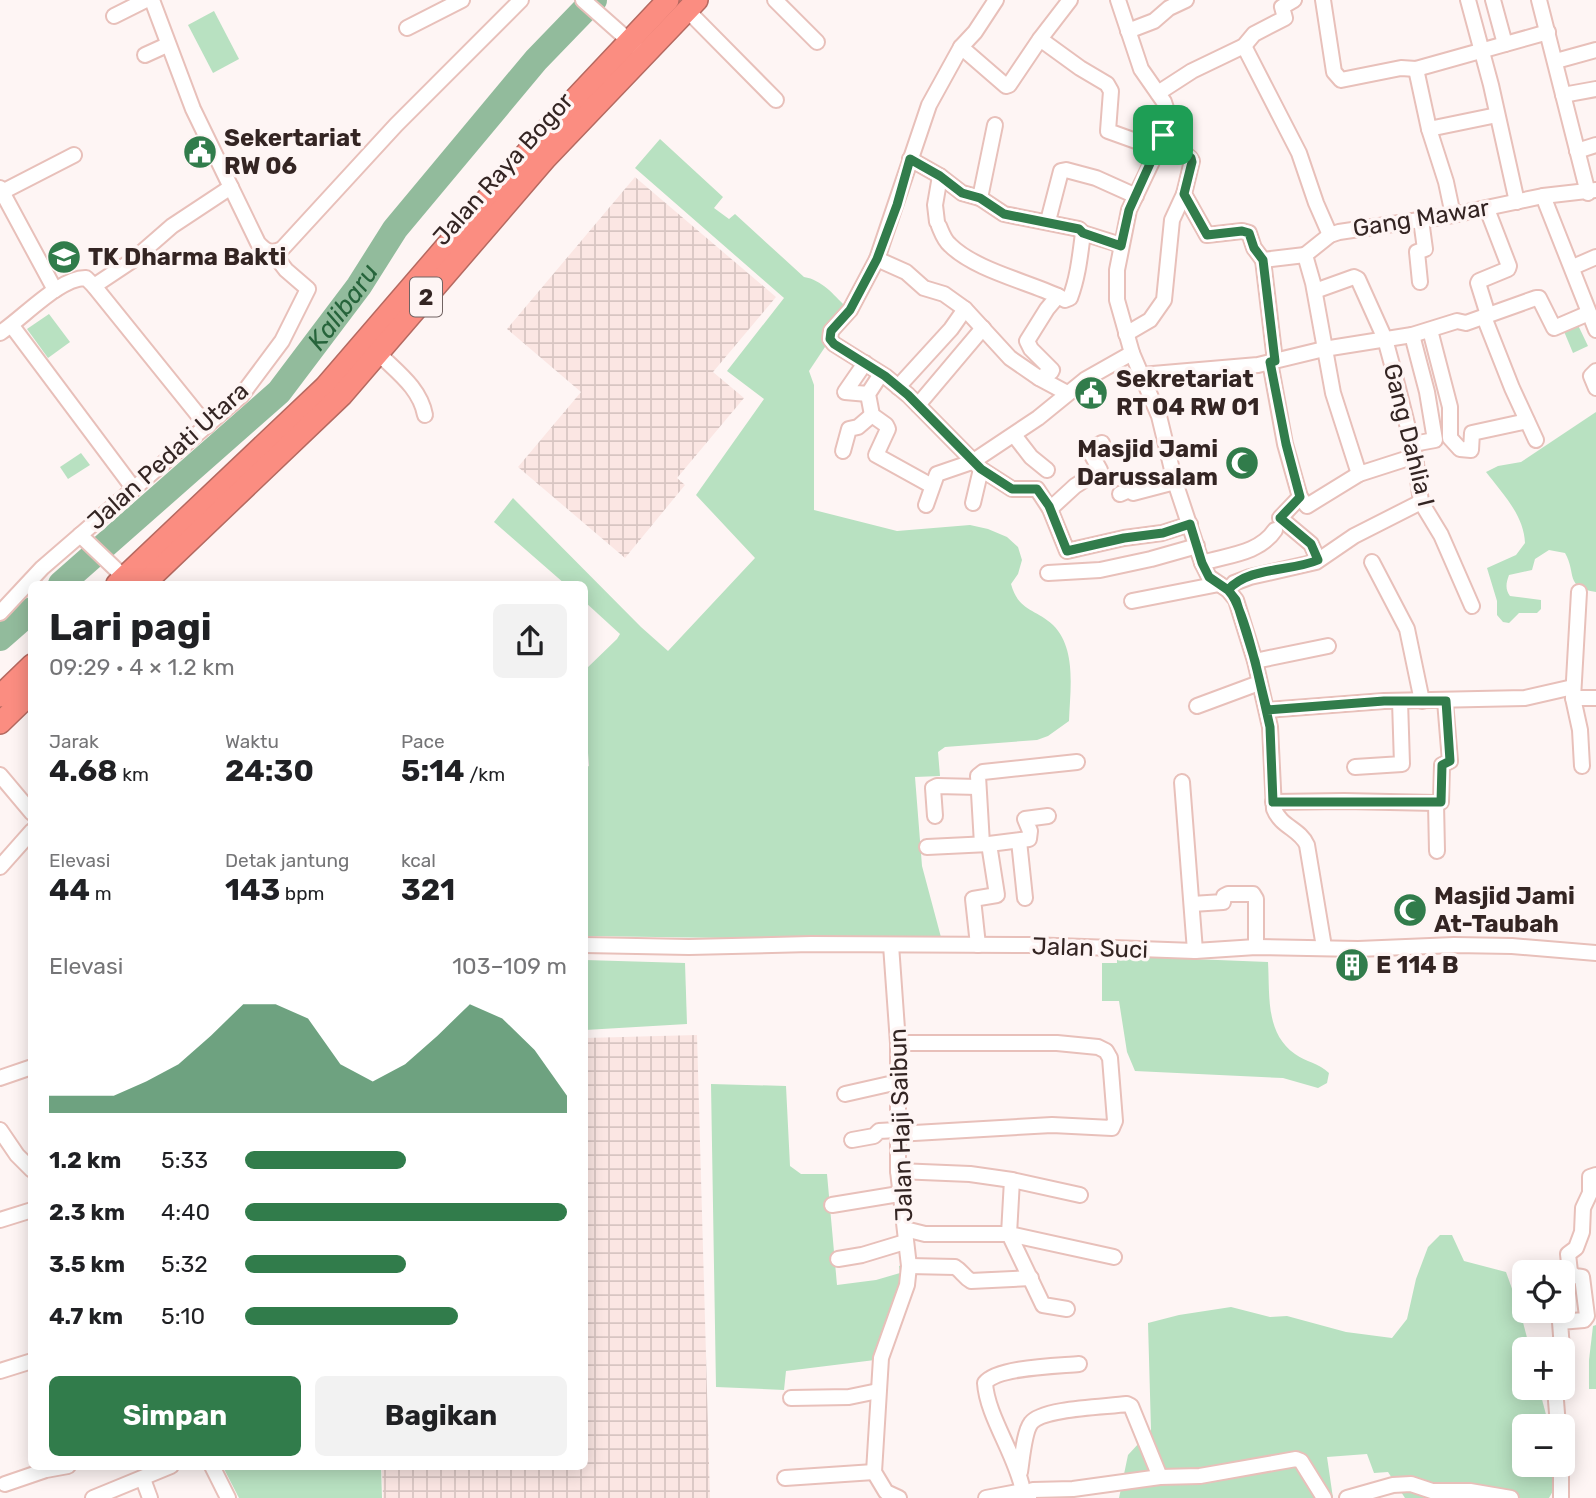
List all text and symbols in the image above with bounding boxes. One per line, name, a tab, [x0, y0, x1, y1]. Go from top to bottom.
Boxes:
street label: Jalan Raya Bogor	[427, 87, 579, 251]
pin	[1133, 105, 1193, 165]
icon: arrive	[1144, 116, 1182, 154]
place label: Sekertariat RW 06	[224, 124, 361, 180]
public building icon: Sekertariat RW 06	[181, 133, 219, 171]
street label: Gang Mawar	[1351, 193, 1491, 243]
school or university icon: TK Dharma Bakti	[45, 238, 83, 276]
place label: TK Dharma Bakti	[88, 243, 286, 271]
water label: Kalibaru	[301, 258, 385, 356]
road number: 2	[410, 278, 442, 316]
street label: Gang Dahlia I	[1378, 361, 1440, 509]
place label: Sekretariat RT 04 RW 01	[1116, 365, 1259, 421]
public building icon: Sekretariat RT 04 RW 01	[1072, 374, 1110, 412]
street label: Jalan Pedati Utara	[82, 376, 254, 536]
place label: Masjid Jami Darussalam	[1077, 435, 1218, 491]
mosque icon: Masjid Jami Darussalam	[1223, 444, 1261, 482]
text: Lari pagi	[49, 604, 212, 650]
button: share	[493, 604, 567, 678]
text: 09:29 · 4 × 1.2 km	[49, 653, 235, 681]
text: Jarak	[49, 730, 99, 753]
text: Waktu	[225, 730, 279, 753]
text: Pace	[401, 730, 445, 753]
text: 4.68	[49, 753, 117, 789]
text: 24:30	[225, 753, 314, 789]
text: 5:14	[401, 753, 465, 789]
text: km	[117, 763, 149, 786]
text: /km	[465, 763, 505, 786]
text: Elevasi	[49, 849, 110, 872]
text: Detak jantung	[225, 849, 349, 872]
text: kcal	[401, 849, 436, 872]
text: 44	[49, 872, 90, 908]
text: 143	[225, 872, 280, 908]
text: 321	[401, 872, 455, 908]
text: m	[90, 882, 112, 905]
text: bpm	[280, 882, 324, 905]
place label: Masjid Jami At-Taubah	[1434, 882, 1575, 938]
mosque icon: Masjid Jami At-Taubah	[1391, 891, 1429, 929]
street label: Jalan Suci	[1031, 932, 1149, 964]
building icon: E 114 B	[1333, 946, 1371, 984]
place label: E 114 B	[1376, 951, 1459, 979]
text: Elevasi	[49, 952, 123, 980]
text: 103–109 m	[452, 952, 567, 980]
street label: Jalan Haji Saibun	[884, 1028, 918, 1222]
text: 1.2 km	[49, 1146, 121, 1174]
text: 5:33	[161, 1146, 208, 1174]
text: 2.3 km	[49, 1198, 125, 1226]
text: 4:40	[161, 1198, 210, 1226]
text: 3.5 km	[49, 1250, 125, 1278]
text: 5:32	[161, 1250, 208, 1278]
map controls	[1512, 1260, 1575, 1477]
button: locate	[1512, 1260, 1575, 1323]
text: 4.7 km	[49, 1302, 123, 1330]
text: 5:10	[161, 1302, 205, 1330]
button: +	[1512, 1337, 1575, 1400]
button: Simpan	[49, 1376, 301, 1456]
button: Bagikan	[315, 1376, 567, 1456]
button: −	[1512, 1414, 1575, 1477]

